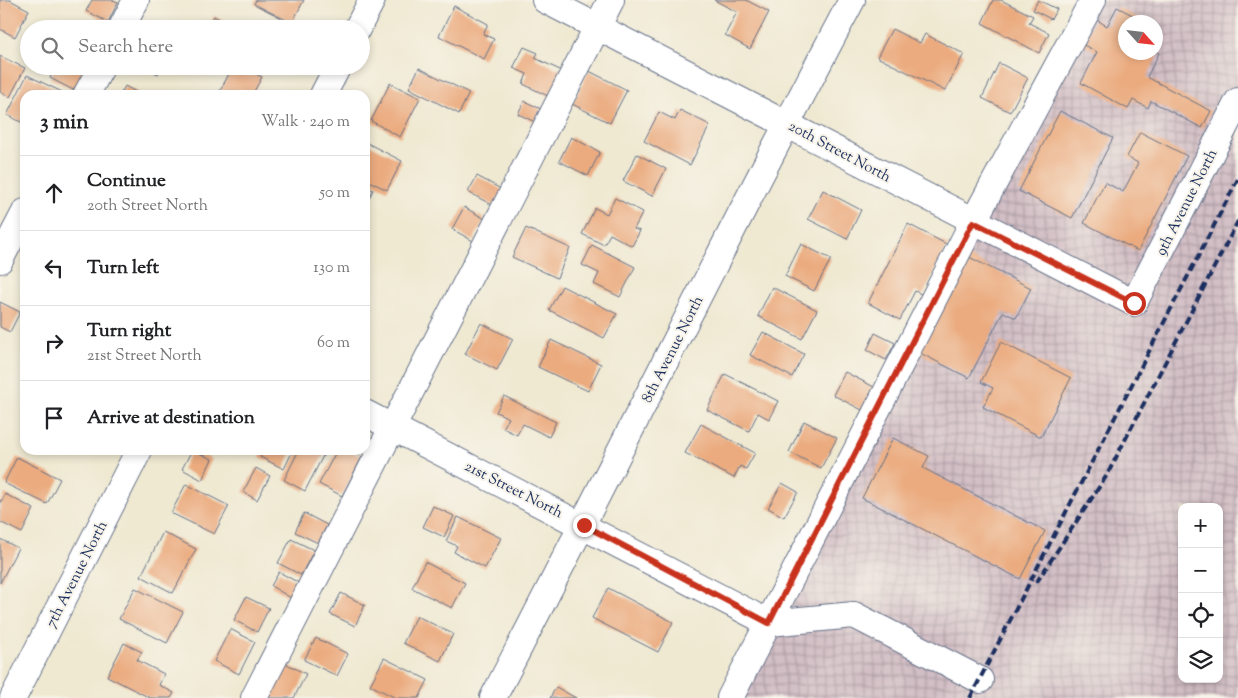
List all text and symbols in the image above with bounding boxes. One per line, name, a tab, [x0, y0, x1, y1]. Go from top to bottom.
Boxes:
north arrow	[1118, 15, 1163, 60]
search box	[20, 20, 370, 75]
icon: search	[38, 34, 66, 62]
text: Search here	[78, 34, 173, 61]
text: 3 min	[40, 108, 89, 138]
text: Walk · 240 m	[261, 111, 350, 134]
street label: 20th Street North	[784, 116, 894, 188]
street label: 9th Avenue North	[1151, 146, 1223, 260]
text: Continue	[87, 168, 166, 195]
icon: ahead	[40, 179, 68, 207]
text: 50 m	[319, 182, 350, 205]
text: 20th Street North	[87, 195, 208, 218]
icon: left	[40, 254, 68, 282]
text: Turn left	[87, 255, 159, 282]
text: 130 m	[313, 257, 350, 280]
street label: 8th Avenue North	[637, 292, 709, 407]
route start	[1123, 292, 1146, 315]
text: Turn right	[87, 318, 171, 345]
icon: right	[40, 329, 68, 357]
text: 60 m	[317, 332, 350, 355]
text: 21st Street North	[87, 345, 202, 368]
icon: arrive	[40, 404, 68, 432]
text: Arrive at destination	[87, 405, 255, 432]
street label: 21st Street North	[461, 457, 566, 524]
map controls	[1178, 503, 1223, 683]
button: +	[1178, 503, 1223, 548]
route end	[573, 514, 596, 537]
street label: 7th Avenue North	[41, 517, 113, 632]
button: −	[1178, 548, 1223, 593]
button: locate	[1178, 593, 1223, 638]
button: layers	[1178, 638, 1223, 683]

